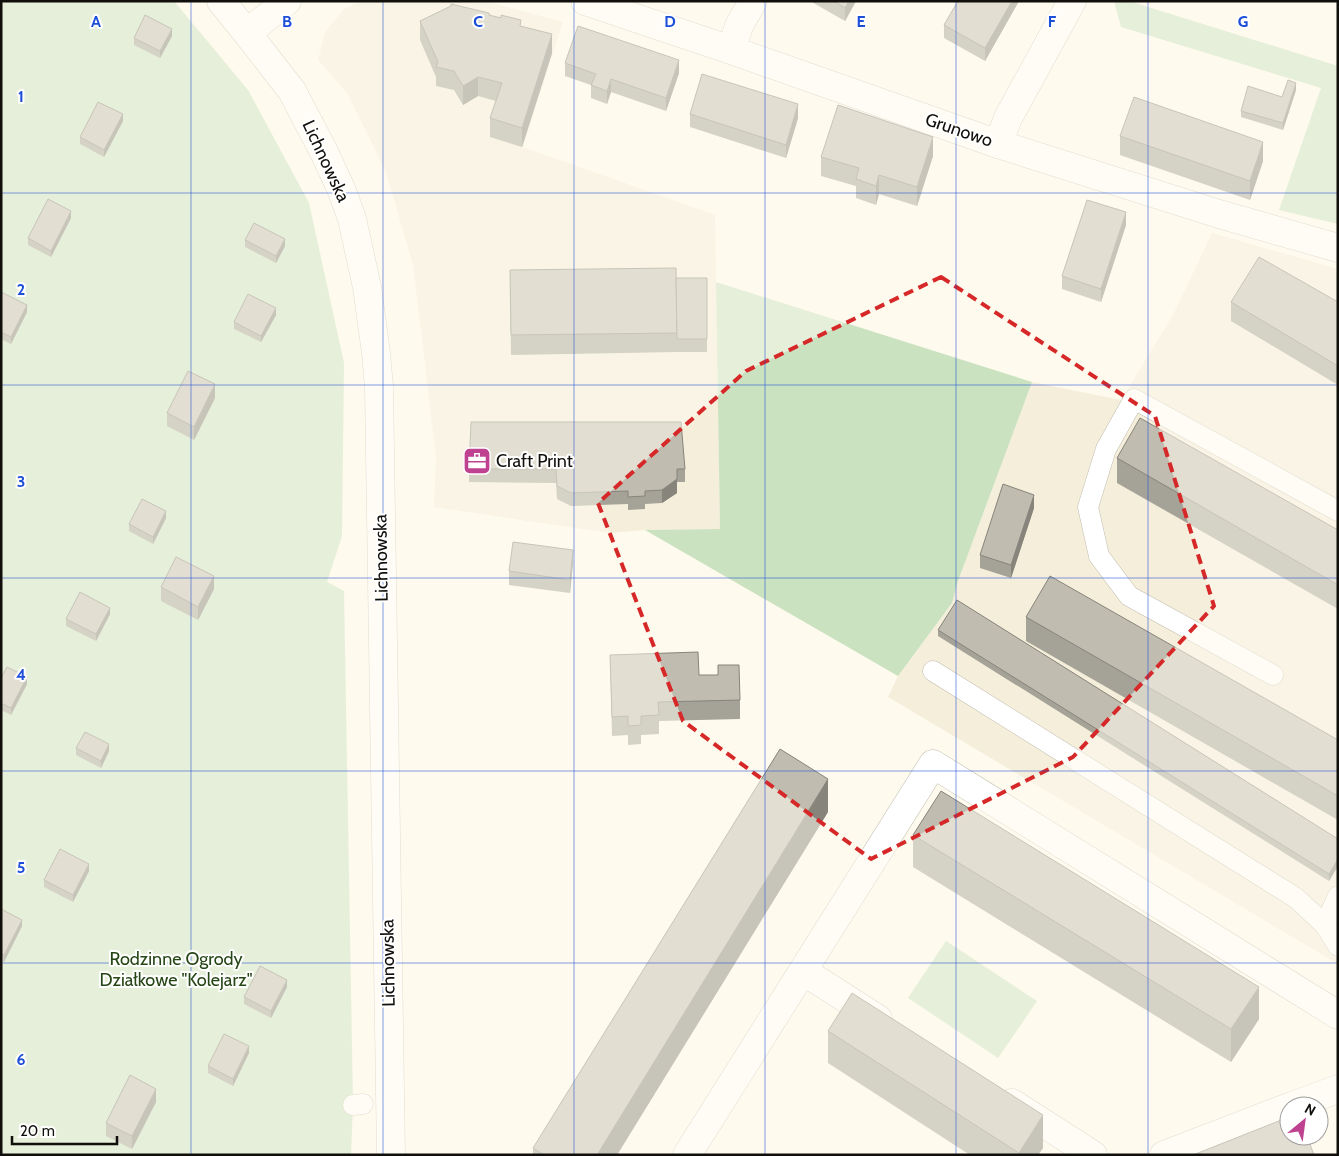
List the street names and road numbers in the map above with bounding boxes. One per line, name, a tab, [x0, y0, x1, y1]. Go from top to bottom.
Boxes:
street label: Grunowo	[922, 108, 996, 152]
street label: Lichnowska	[297, 117, 355, 206]
street label: Lichnowska	[369, 514, 393, 602]
street label: Lichnowska	[376, 919, 400, 1007]

